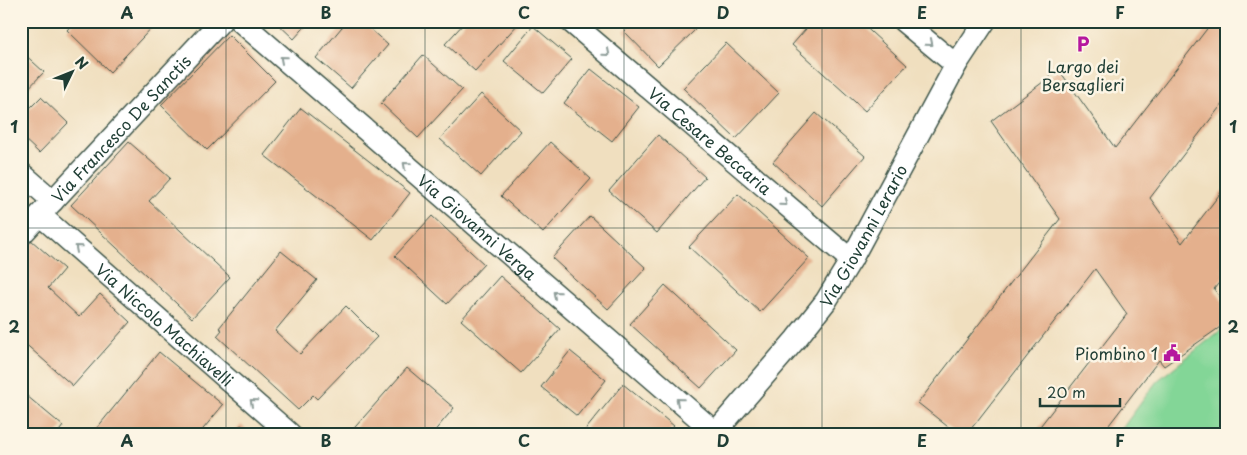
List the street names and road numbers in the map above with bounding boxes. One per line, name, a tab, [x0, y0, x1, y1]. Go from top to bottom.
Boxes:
street label: Via Francesco De Sanctis	[45, 49, 196, 208]
street label: Via Cesare Beccaria	[643, 81, 777, 200]
street label: Via Giovanni Lerario	[813, 160, 912, 311]
street label: Via Giovanni Verga	[412, 168, 542, 285]
street label: Via Niccolo Machiavelli	[91, 257, 239, 392]

